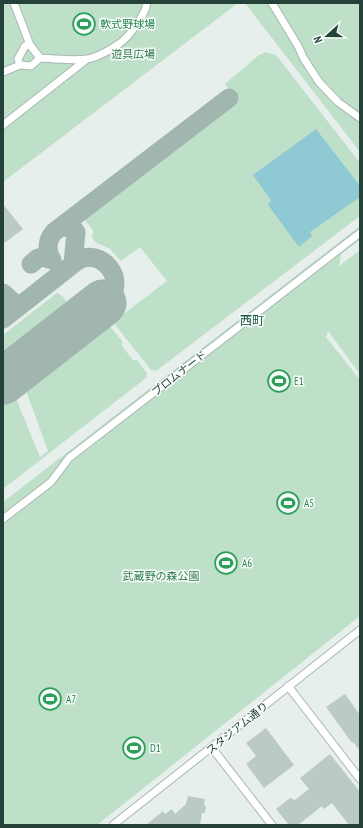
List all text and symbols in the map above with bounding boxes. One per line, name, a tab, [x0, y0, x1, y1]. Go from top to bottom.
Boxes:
sports icon: 軟式野球場	[71, 11, 97, 37]
north arrow	[307, 16, 347, 56]
place label: 軟式野球場	[100, 17, 155, 31]
text: N	[310, 34, 325, 45]
park label: 遊具広場	[111, 47, 155, 61]
district label: 西町	[240, 313, 264, 328]
street label: プロムナード	[149, 347, 209, 399]
sports icon: E1	[266, 368, 292, 394]
place label: E1	[294, 374, 304, 388]
sports icon: A5	[275, 490, 301, 516]
place label: A5	[304, 496, 314, 510]
sports icon: A6	[213, 550, 239, 576]
place label: A6	[242, 556, 252, 570]
park label: 武蔵野の森公園	[123, 569, 200, 583]
sports icon: A7	[37, 686, 63, 712]
place label: A7	[66, 692, 76, 706]
street label: スタジアム通り	[203, 699, 271, 757]
sports icon: D1	[121, 735, 147, 761]
place label: D1	[150, 741, 161, 755]

